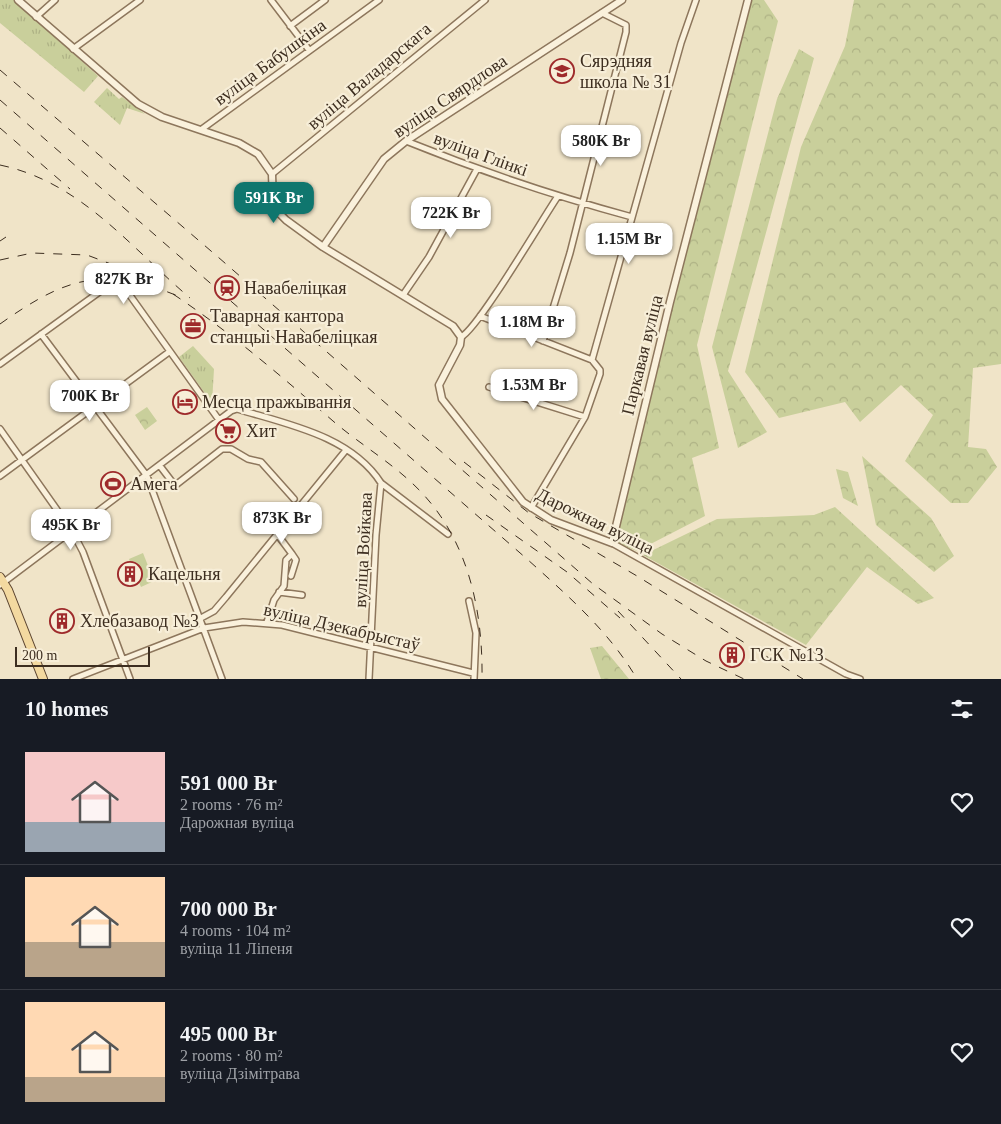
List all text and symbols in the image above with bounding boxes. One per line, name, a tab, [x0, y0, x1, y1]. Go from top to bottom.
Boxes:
street label: вуліца Бабушкіна	[210, 15, 330, 109]
street label: вуліца Валадарскага	[303, 18, 435, 134]
street label: вуліца Свярдлова	[389, 51, 511, 141]
place label: Сярэдняя школа № 31	[580, 51, 672, 92]
school or university icon: Сярэдняя школа № 31	[549, 58, 575, 84]
pin: 580K Br	[555, 124, 647, 167]
street label: вуліца Глінкі	[431, 128, 531, 180]
text: 580K Br	[572, 132, 630, 149]
pin: 591K Br	[228, 182, 320, 224]
text: 591K Br	[245, 189, 303, 206]
pin: 722K Br	[405, 196, 497, 239]
text: 722K Br	[422, 204, 480, 221]
pin: 1.15M Br	[577, 222, 681, 265]
text: 1.15M Br	[597, 230, 661, 247]
pin: 827K Br	[78, 262, 170, 305]
text: 827K Br	[95, 270, 153, 287]
station icon: Навабеліцкая	[214, 275, 240, 301]
place label: Навабеліцкая	[244, 278, 347, 298]
street label: Паркавая вуліца	[617, 293, 667, 417]
place label: Таварная кантора станцыі Навабеліцкая	[210, 306, 377, 347]
pin: 1.18M Br	[480, 306, 584, 348]
office icon: Таварная кантора станцыі Навабеліцкая	[180, 313, 206, 339]
text: 1.18M Br	[500, 313, 564, 330]
pin: 1.53M Br	[482, 368, 586, 411]
text: 1.53M Br	[502, 376, 566, 393]
pin: 700K Br	[44, 380, 136, 422]
text: 700K Br	[61, 387, 119, 404]
hotel icon: Месца пражывання	[172, 389, 198, 415]
place label: Месца пражывання	[202, 392, 351, 412]
supermarket icon: Хит	[215, 418, 241, 444]
place label: Хит	[246, 421, 277, 441]
sports icon: Амега	[100, 471, 126, 497]
place label: Амега	[130, 474, 178, 494]
street label: Дарожная вуліца	[533, 484, 657, 558]
street label: вуліца Войкава	[350, 492, 376, 608]
pin: 873K Br	[236, 502, 328, 544]
pin: 495K Br	[25, 508, 117, 551]
text: 873K Br	[253, 509, 311, 526]
text: 495K Br	[42, 516, 100, 533]
building icon: Кацельня	[117, 561, 143, 587]
place label: Кацельня	[148, 564, 220, 584]
street label: вуліца Дзекабрыстаў	[262, 599, 422, 655]
building icon: Хлебазавод №3	[49, 608, 75, 634]
place label: Хлебазавод №3	[80, 611, 199, 631]
building icon: ГСК №13	[719, 642, 745, 668]
scale bar	[15, 644, 150, 667]
place label: ГСК №13	[750, 645, 824, 665]
text: 200 m	[22, 648, 57, 663]
icon: filters	[948, 695, 976, 723]
text: 10 homes	[25, 697, 108, 721]
text: 591 000 Br	[180, 771, 277, 795]
icon: home	[65, 772, 125, 832]
icon: heart	[948, 788, 976, 816]
text: 2 rooms · 76 m²	[180, 796, 283, 813]
text: Дарожная вуліца	[180, 814, 294, 831]
icon: home	[65, 897, 125, 957]
text: 700 000 Br	[180, 897, 277, 921]
icon: heart	[948, 913, 976, 941]
text: 4 rooms · 104 m²	[180, 922, 291, 939]
text: вуліца 11 Ліпеня	[180, 940, 293, 957]
icon: home	[65, 1022, 125, 1082]
text: 495 000 Br	[180, 1022, 277, 1046]
icon: heart	[948, 1038, 976, 1066]
text: 2 rooms · 80 m²	[180, 1047, 283, 1064]
text: вуліца Дзімітрава	[180, 1065, 300, 1082]

